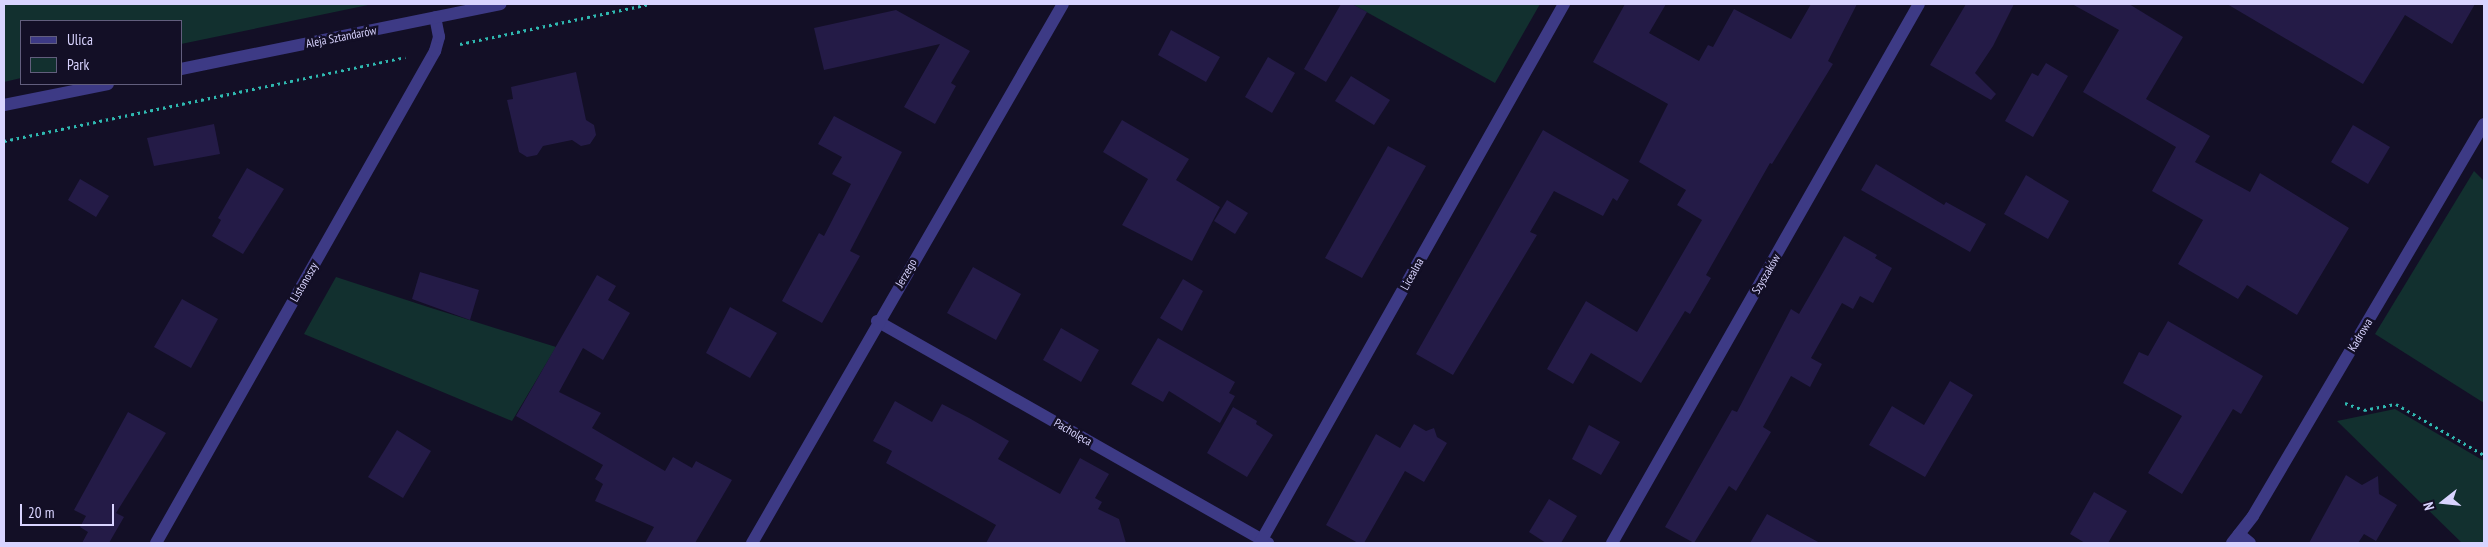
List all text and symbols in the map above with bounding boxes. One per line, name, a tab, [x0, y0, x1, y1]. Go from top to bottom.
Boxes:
legend	[20, 20, 182, 85]
street label: Aleja Sztandarów	[304, 23, 378, 51]
text: Ulica	[67, 30, 93, 49]
text: Park	[67, 55, 89, 74]
street label: Szyszaków	[1749, 251, 1783, 297]
street label: Jerzego	[892, 256, 920, 290]
street label: Licealna	[1397, 256, 1427, 292]
street label: Listonoszy	[287, 260, 321, 304]
street label: Kadrowa	[2345, 316, 2375, 354]
street label: Pacholęca	[1052, 415, 1094, 449]
north arrow	[2418, 477, 2468, 527]
scale bar	[22, 494, 116, 526]
text: N	[2419, 500, 2438, 512]
text: 20 m	[28, 503, 54, 522]

